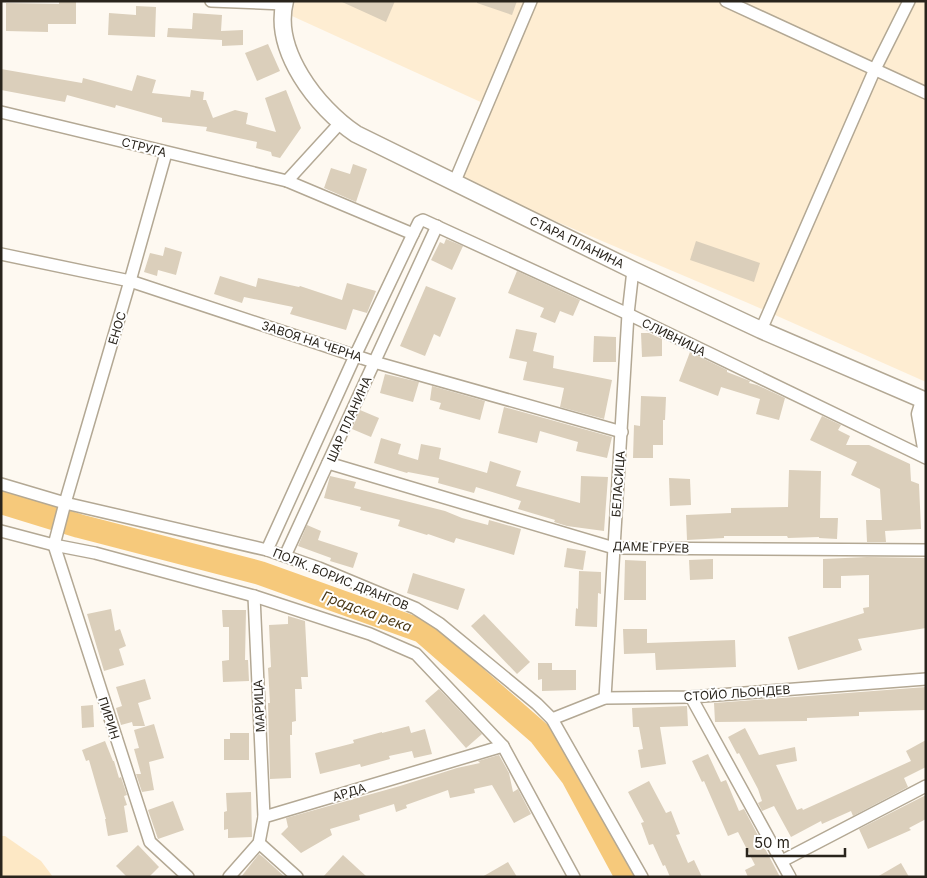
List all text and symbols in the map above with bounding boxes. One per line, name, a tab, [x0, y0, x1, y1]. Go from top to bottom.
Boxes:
street label: СТРУГА	[120, 134, 168, 160]
street label: СТАРА ПЛАНИНА	[527, 213, 627, 271]
street label: ЕНОС	[105, 309, 129, 346]
street label: СЛИВНИЦА	[639, 315, 709, 359]
street label: ЗАВОЯ НА ЧЕРНА	[260, 318, 364, 364]
street label: ШАР ПЛАНИНА	[323, 374, 375, 464]
street label: БЕЛАСИЦА	[608, 450, 628, 518]
street label: ДАМЕ ГРУЕВ	[612, 538, 690, 556]
street label: ПОЛК. БОРИС ДРАНГОВ	[271, 545, 411, 613]
water label: Градска река	[320, 587, 415, 635]
street label: МАРИЦА	[250, 679, 268, 733]
street label: СТОЙО ЛЬОНДЕВ	[683, 682, 791, 704]
street label: ПИРИН	[95, 695, 123, 741]
street label: АРДА	[331, 780, 367, 804]
scale bar	[747, 826, 844, 858]
text: 50 m	[754, 833, 790, 852]

